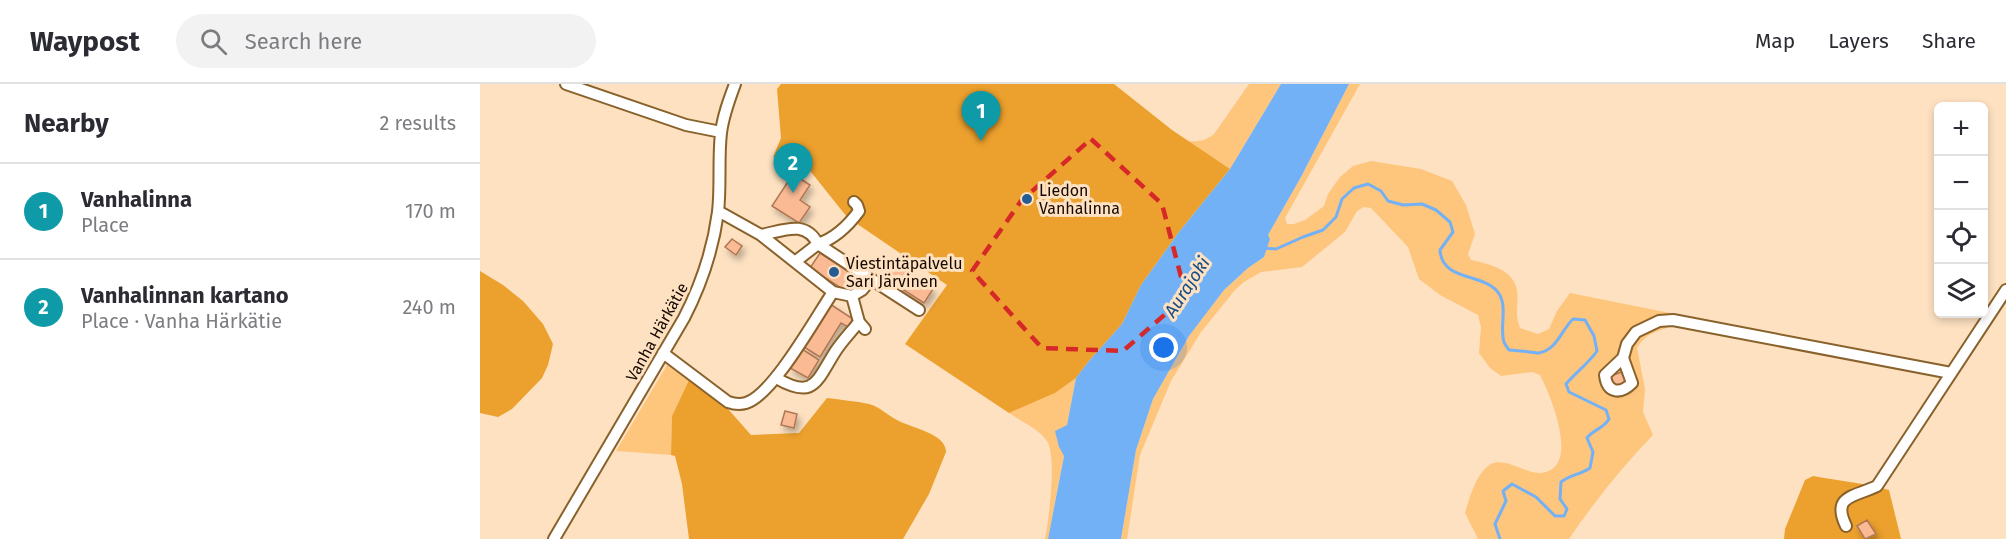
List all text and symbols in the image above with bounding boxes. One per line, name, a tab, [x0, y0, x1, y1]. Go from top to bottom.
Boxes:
search box	[176, 14, 596, 68]
text: Waypost	[30, 25, 140, 58]
icon: search	[197, 25, 230, 58]
text: Search here	[245, 28, 362, 55]
text: Map	[1755, 28, 1795, 54]
text: Layers	[1828, 28, 1889, 54]
text: Share	[1922, 28, 1976, 54]
pin: 1	[962, 92, 1000, 141]
map controls	[1934, 102, 1988, 318]
button: +	[1934, 102, 1988, 156]
text: Nearby	[24, 108, 109, 139]
text: 2 results	[379, 111, 456, 135]
pin: 2	[774, 144, 812, 193]
button: −	[1934, 156, 1988, 210]
place label: Liedon Vanhalinna	[1039, 181, 1120, 218]
text: Vanhalinna	[81, 186, 192, 213]
marker: Liedon Vanhalinna	[1020, 192, 1034, 206]
text: 1	[39, 199, 48, 223]
text: 170 m	[405, 199, 456, 223]
button: locate	[1934, 210, 1988, 264]
text: Place	[81, 213, 129, 237]
water label: Aurajoki	[1159, 253, 1215, 322]
place label: Viestintäpalvelu Sari Järvinen	[846, 254, 963, 291]
button: layers	[1934, 264, 1988, 318]
marker: Viestintäpalvelu Sari Järvinen	[827, 265, 841, 279]
street label: Vanha Härkätie	[622, 279, 692, 385]
text: Vanhalinnan kartano	[81, 282, 289, 309]
text: 2	[38, 295, 49, 319]
text: 240 m	[402, 295, 456, 319]
text: Place · Vanha Härkätie	[81, 309, 282, 333]
your location	[1149, 333, 1178, 362]

